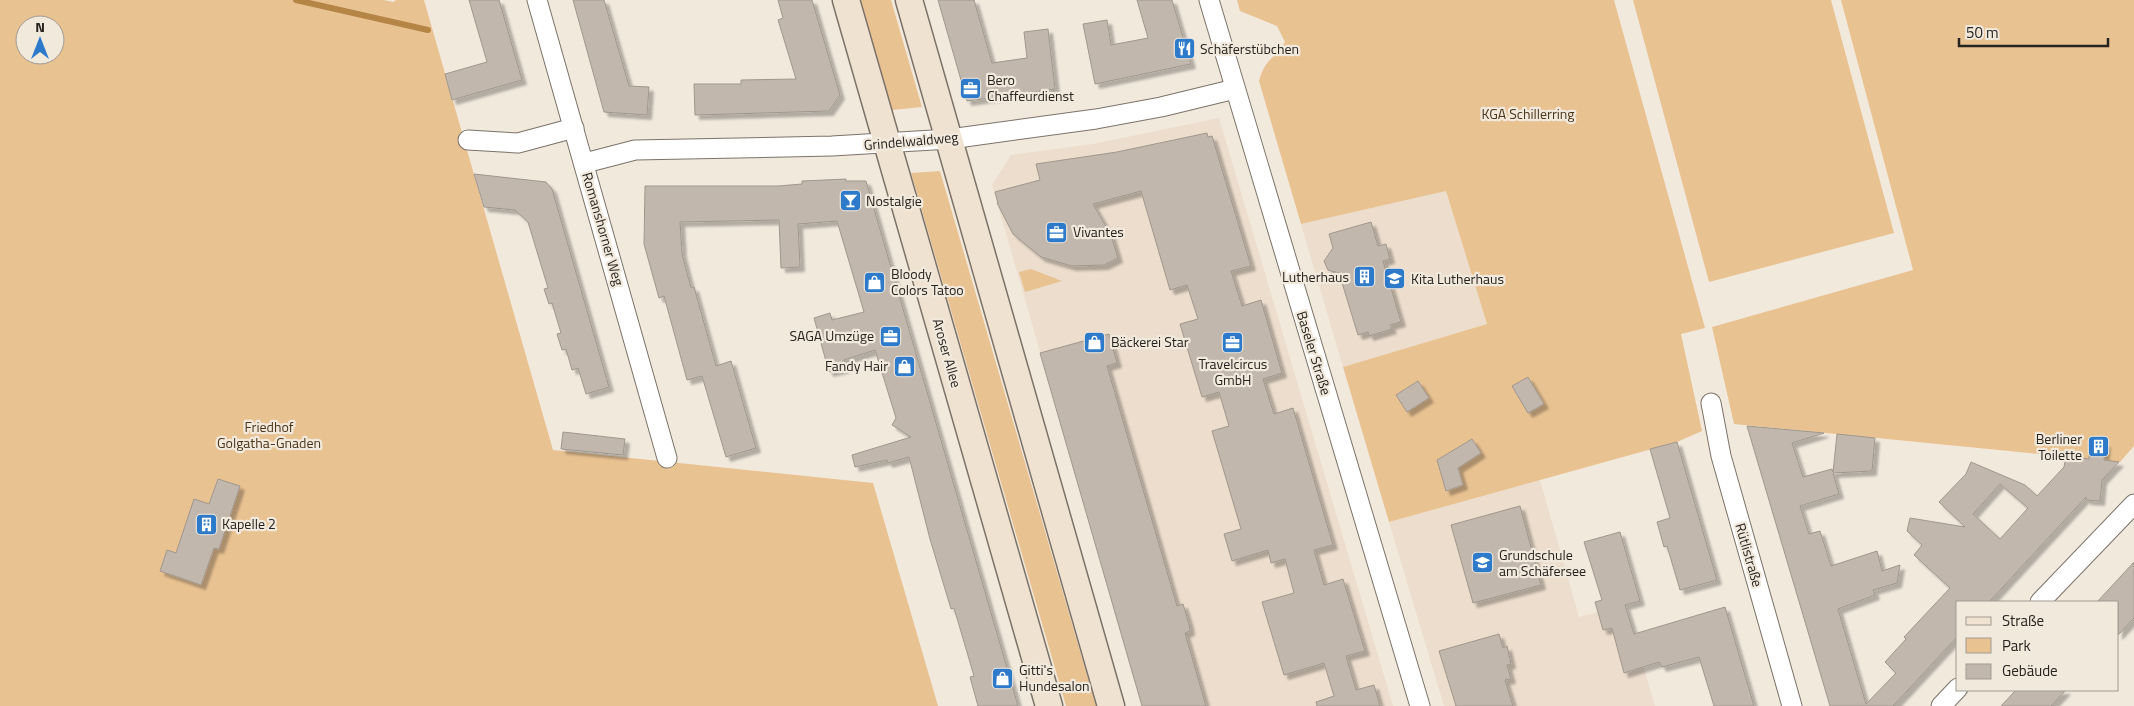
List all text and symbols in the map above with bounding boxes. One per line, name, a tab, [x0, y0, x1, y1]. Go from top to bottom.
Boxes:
north arrow	[15, 15, 65, 65]
scale bar	[1959, 15, 2108, 47]
text: N	[35, 16, 45, 37]
text: 50 m	[1966, 21, 1999, 44]
restaurant icon: Schäferstübchen	[1172, 37, 1196, 61]
place label: Schäferstübchen	[1200, 38, 1299, 59]
place label: Bero Chaffeurdienst	[987, 69, 1074, 106]
office icon: Bero Chaffeurdienst	[959, 76, 983, 100]
park label: KGA Schillerring	[1481, 103, 1575, 124]
street label: Grindelwaldweg	[863, 126, 959, 155]
street label: Romanshorner Weg	[577, 170, 630, 288]
bar icon: Nostalgie	[838, 189, 862, 213]
place label: Nostalgie	[866, 190, 922, 211]
office icon: Vivantes	[1045, 220, 1069, 244]
place label: Vivantes	[1073, 221, 1124, 242]
place label: Bloody Colors Tatoo	[891, 263, 964, 300]
building icon: Lutherhaus	[1353, 265, 1377, 289]
place label: Lutherhaus	[1282, 266, 1349, 287]
school or university icon: Kita Lutherhaus	[1383, 267, 1407, 291]
place label: Kita Lutherhaus	[1411, 268, 1504, 289]
shop icon: Bloody Colors Tatoo	[863, 270, 887, 294]
street label: Baseler Straße	[1292, 308, 1337, 397]
street label: Aroser Allee	[928, 316, 967, 390]
office icon: SAGA Umzüge	[878, 324, 902, 348]
place label: SAGA Umzüge	[790, 325, 874, 346]
shop icon: Bäckerei Star	[1083, 330, 1107, 354]
office icon: Travelcircus GmbH	[1221, 330, 1245, 354]
place label: Bäckerei Star	[1111, 331, 1189, 352]
place label: Travelcircus GmbH	[1199, 353, 1267, 390]
shop icon: Fandy Hair	[892, 354, 916, 378]
place label: Fandy Hair	[825, 355, 888, 376]
park label: Friedhof Golgatha-Gnaden	[217, 416, 321, 453]
place label: Berliner Toilette	[2036, 428, 2082, 465]
building icon: Berliner Toilette	[2086, 435, 2110, 459]
building icon: Kapelle 2	[194, 512, 218, 536]
place label: Kapelle 2	[222, 513, 276, 534]
street label: Rütlistraße	[1730, 520, 1769, 589]
place label: Grundschule am Schäfersee	[1499, 544, 1586, 581]
school or university icon: Grundschule am Schäfersee	[1471, 551, 1495, 575]
legend	[1956, 601, 2119, 691]
text: Straße	[2002, 609, 2044, 632]
text: Park	[2002, 634, 2031, 657]
place label: Gitti's Hundesalon	[1019, 659, 1090, 696]
text: Gebäude	[2002, 659, 2058, 682]
shop icon: Gitti's Hundesalon	[991, 666, 1015, 690]

